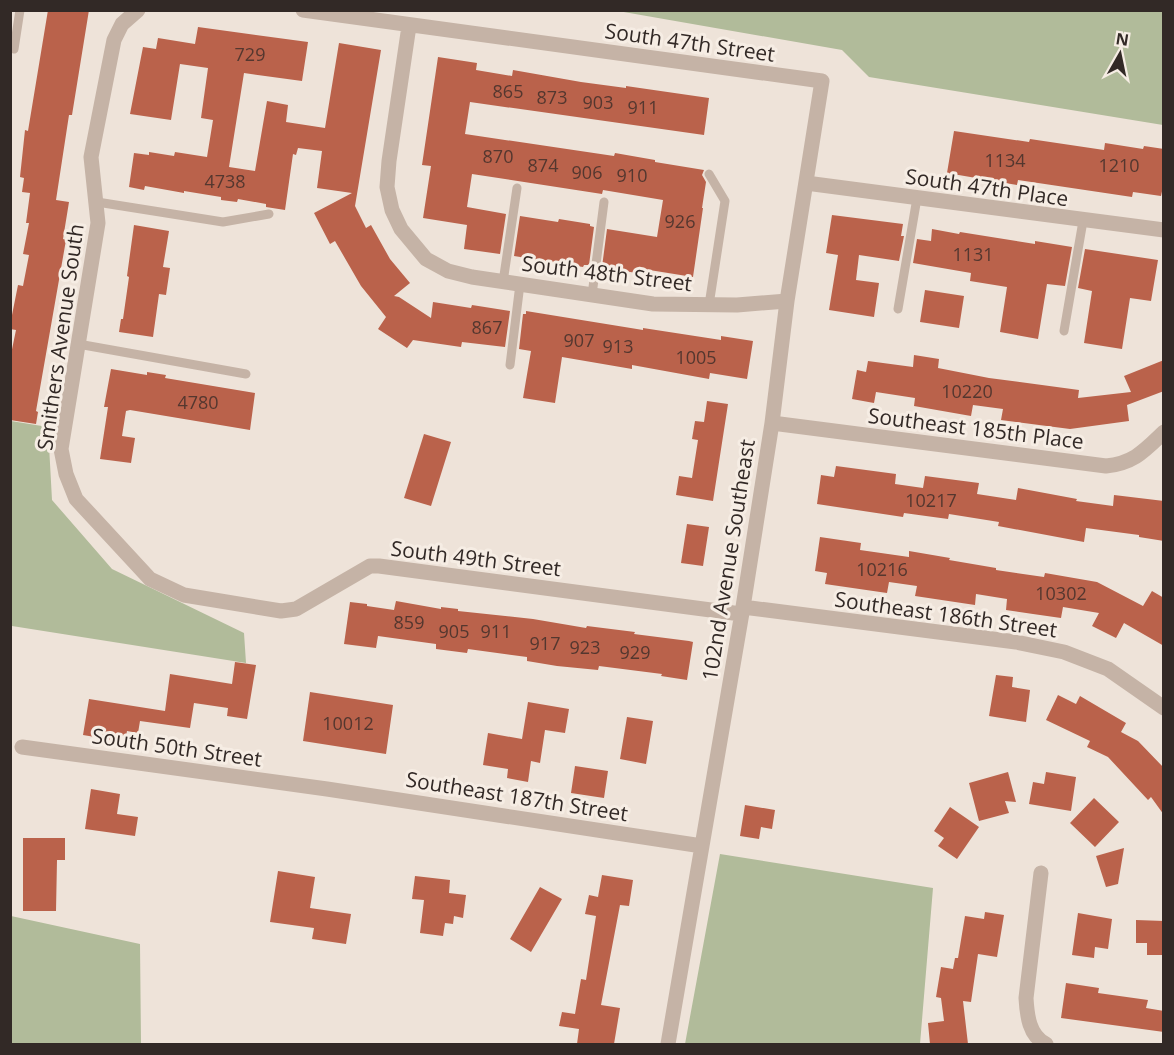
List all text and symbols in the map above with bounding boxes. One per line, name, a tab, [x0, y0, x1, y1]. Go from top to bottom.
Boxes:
street label: South 47th Street	[603, 16, 777, 68]
north arrow	[1090, 24, 1150, 84]
text: N	[1114, 27, 1130, 51]
house number: 729	[235, 42, 265, 66]
house number: 865	[493, 79, 523, 103]
house number: 873	[537, 85, 567, 109]
house number: 903	[583, 90, 613, 114]
house number: 911	[628, 95, 658, 119]
house number: 870	[483, 144, 513, 168]
house number: 1134	[984, 148, 1026, 172]
house number: 874	[528, 153, 558, 177]
house number: 1210	[1098, 153, 1140, 177]
house number: 906	[572, 160, 602, 184]
street label: South 47th Place	[904, 162, 1070, 212]
house number: 910	[617, 163, 647, 187]
house number: 4738	[204, 169, 246, 193]
house number: 926	[665, 209, 695, 233]
street label: Smithers Avenue South	[30, 222, 90, 452]
house number: 1131	[952, 242, 994, 266]
street label: South 48th Street	[520, 249, 694, 297]
house number: 867	[472, 315, 502, 339]
house number: 907	[564, 328, 594, 352]
house number: 913	[603, 334, 633, 358]
house number: 1005	[675, 345, 717, 369]
house number: 10220	[941, 379, 993, 403]
house number: 4780	[177, 390, 219, 414]
street label: Southeast 185th Place	[867, 401, 1085, 455]
street label: 102nd Avenue Southeast	[695, 437, 761, 683]
house number: 10217	[905, 488, 957, 512]
street label: South 49th Street	[389, 534, 563, 582]
house number: 10216	[856, 557, 908, 581]
house number: 10302	[1035, 581, 1087, 605]
street label: Southeast 186th Street	[833, 585, 1059, 643]
house number: 859	[394, 610, 424, 634]
house number: 905	[439, 619, 469, 643]
house number: 911	[481, 619, 511, 643]
house number: 917	[530, 631, 560, 655]
house number: 923	[570, 635, 600, 659]
house number: 929	[620, 640, 650, 664]
house number: 10012	[322, 711, 374, 735]
street label: South 50th Street	[90, 721, 264, 773]
street label: Southeast 187th Street	[404, 765, 630, 827]

